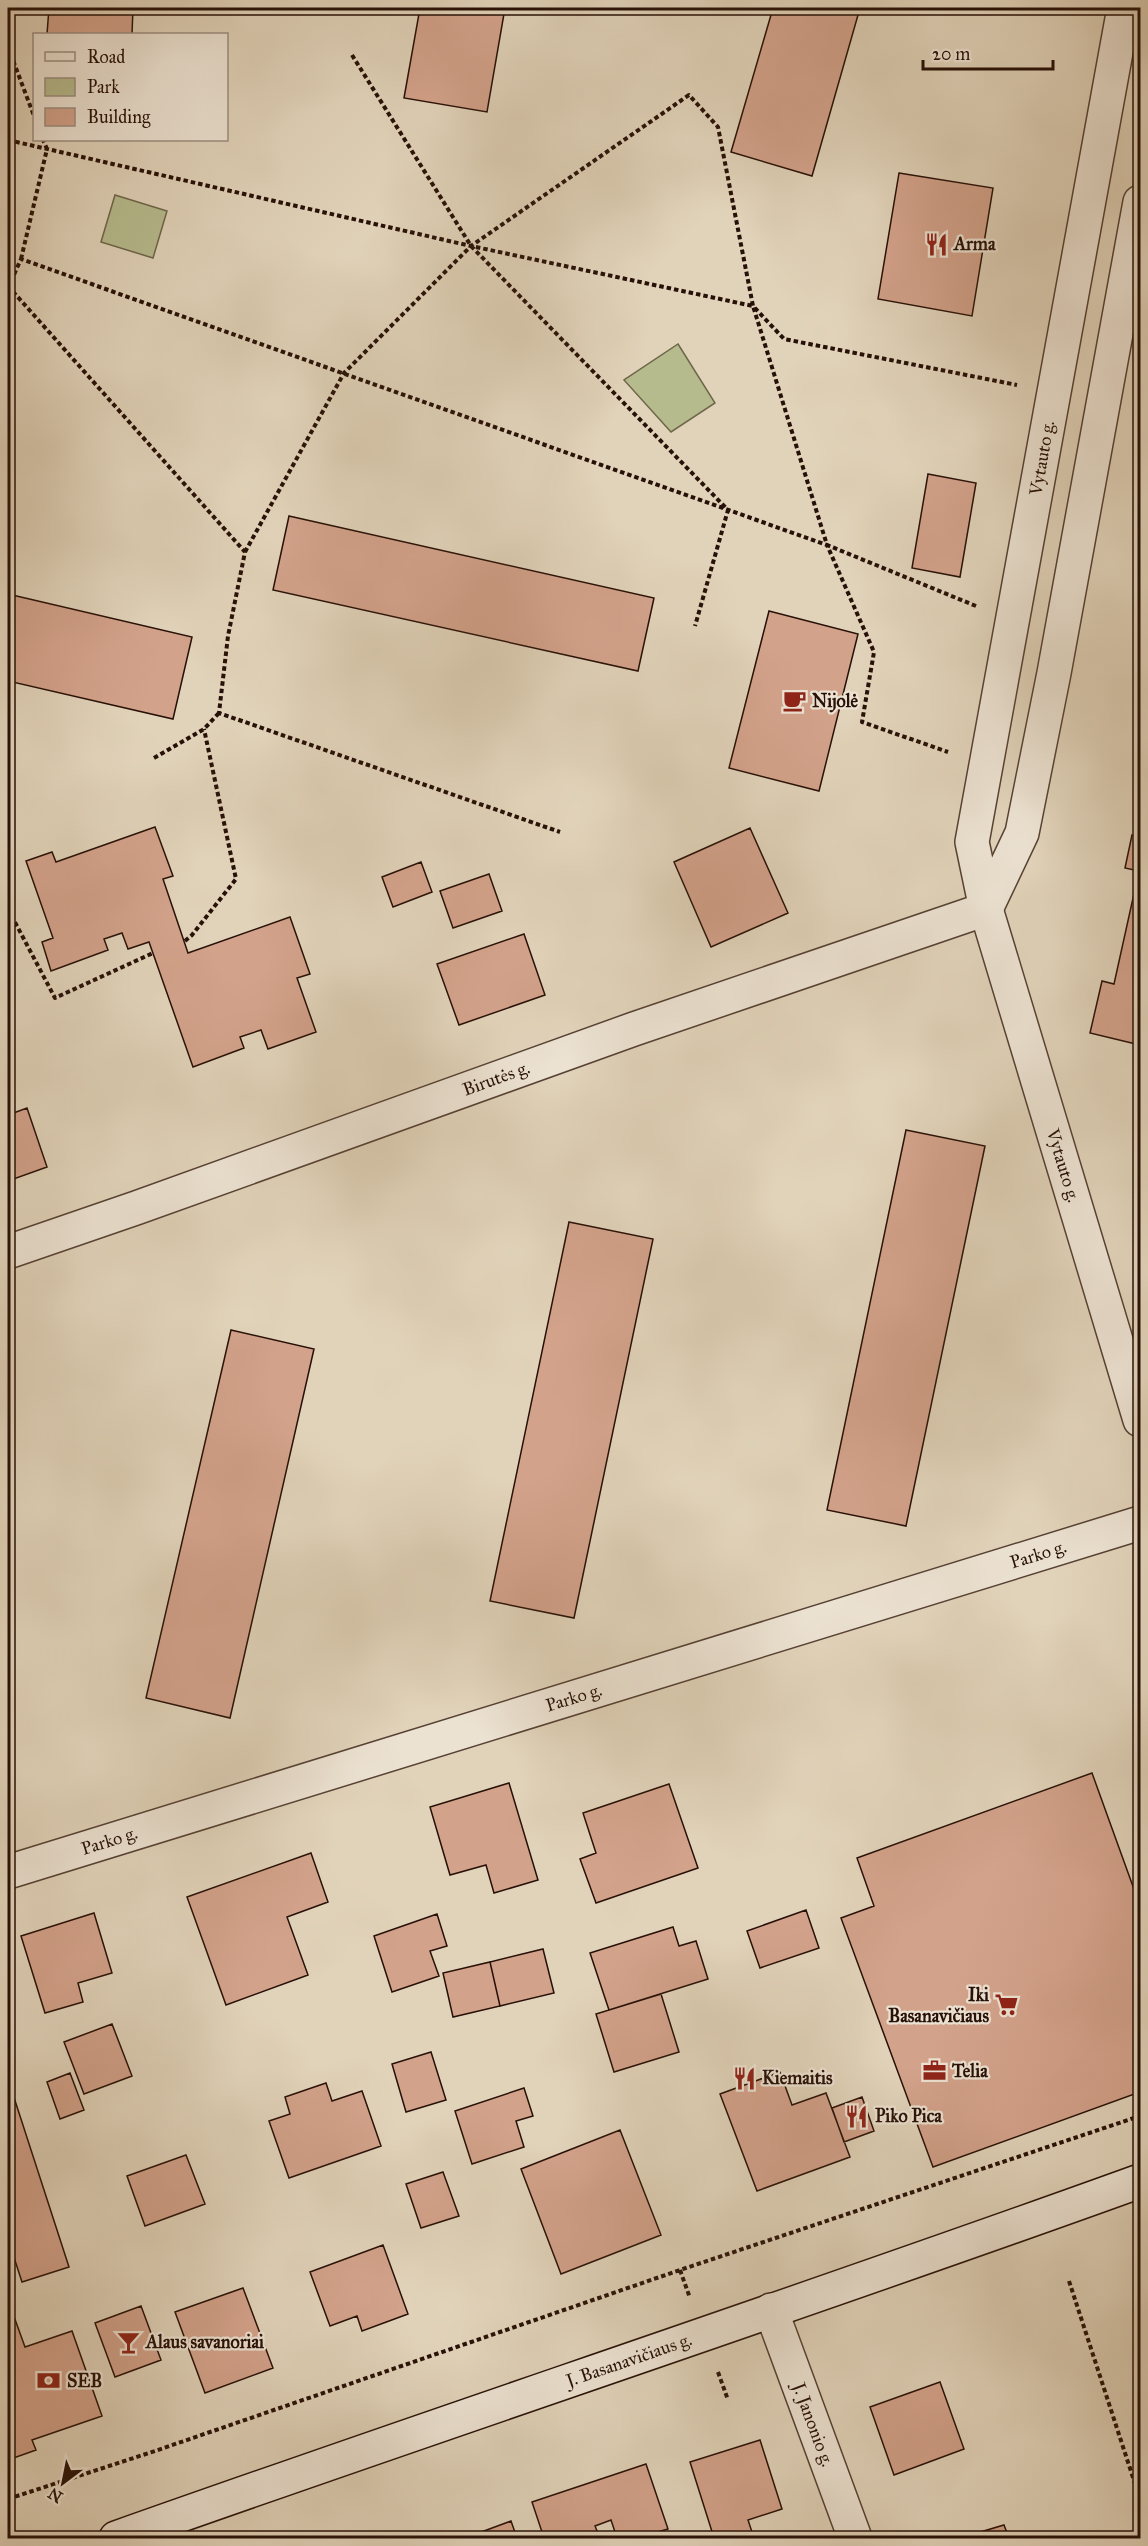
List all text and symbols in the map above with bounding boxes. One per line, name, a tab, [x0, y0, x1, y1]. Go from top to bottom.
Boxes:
legend	[33, 33, 228, 141]
scale bar	[923, 33, 1054, 71]
text: 20 m	[932, 43, 970, 65]
text: Road	[87, 46, 125, 68]
text: Park	[87, 76, 120, 98]
text: Building	[87, 106, 151, 129]
restaurant icon: Arma	[923, 231, 949, 257]
place label: Arma	[953, 233, 996, 255]
street label: Vytauto g.	[1024, 419, 1060, 498]
cafe icon: Nijolė	[781, 688, 807, 714]
place label: Nijolė	[812, 690, 858, 713]
street label: Birutės g.	[460, 1056, 533, 1101]
street label: Vytauto g.	[1042, 1125, 1085, 1205]
street label: Parko g.	[1007, 1535, 1069, 1573]
street label: Parko g.	[543, 1679, 605, 1717]
street label: Parko g.	[79, 1822, 140, 1860]
place label: Iki Basanavičiaus	[888, 1984, 990, 2027]
supermarket icon: Iki Basanavičiaus	[994, 1992, 1020, 2018]
office icon: Telia	[921, 2058, 947, 2084]
place label: Telia	[951, 2060, 988, 2082]
restaurant icon: Kiemaitis	[731, 2065, 757, 2091]
place label: Kiemaitis	[762, 2067, 833, 2089]
restaurant icon: Piko Pica	[844, 2103, 870, 2129]
place label: Piko Pica	[875, 2105, 942, 2127]
street label: J. Basanavičiaus g.	[561, 2328, 695, 2393]
bar icon: Alaus savanoriai	[115, 2329, 141, 2355]
place label: Alaus savanoriai	[145, 2331, 265, 2353]
bank icon: SEB	[36, 2368, 62, 2394]
place label: SEB	[67, 2370, 102, 2392]
street label: J. Janonio g.	[786, 2378, 839, 2469]
north arrow	[33, 2453, 93, 2513]
text: N	[44, 2483, 66, 2507]

